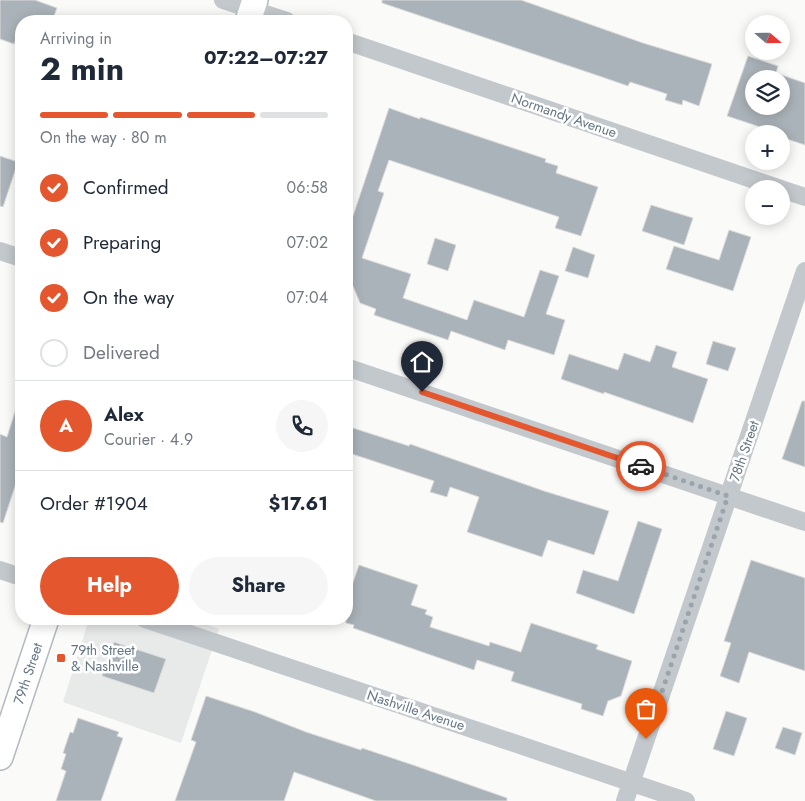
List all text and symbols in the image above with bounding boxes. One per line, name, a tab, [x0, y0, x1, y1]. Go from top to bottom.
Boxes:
north arrow	[745, 15, 790, 60]
map controls	[745, 15, 790, 225]
text: Arriving in	[40, 27, 112, 50]
text: 07:22–07:27	[204, 44, 328, 71]
text: 2 min	[40, 46, 124, 92]
button: layers	[745, 70, 790, 115]
street label: Normandy Avenue	[509, 88, 619, 142]
button: +	[745, 125, 790, 170]
text: On the way · 80 m	[40, 126, 167, 149]
icon: check	[40, 174, 68, 202]
text: Confirmed	[83, 174, 169, 201]
text: 06:58	[287, 176, 328, 199]
button: −	[745, 180, 790, 225]
icon: check	[40, 229, 68, 257]
text: Preparing	[83, 229, 161, 256]
text: 07:02	[286, 231, 328, 254]
icon: check	[40, 284, 68, 312]
text: On the way	[83, 284, 174, 311]
text: 07:04	[286, 286, 328, 309]
text: Delivered	[83, 339, 160, 366]
pin	[401, 341, 443, 392]
icon: home	[408, 348, 436, 376]
button: phone	[276, 400, 328, 452]
text: Alex	[104, 401, 144, 428]
text: A	[59, 412, 73, 439]
street label: 78th Street	[724, 417, 764, 484]
text: Courier · 4.9	[104, 428, 193, 451]
courier	[616, 441, 666, 491]
icon: car	[627, 452, 655, 480]
text: Order #1904	[40, 490, 148, 517]
text: $17.61	[268, 490, 328, 517]
button: Help	[40, 557, 179, 615]
button: Share	[189, 557, 328, 615]
street label: 79th Street	[8, 639, 48, 707]
place label: 79th Street & Nashville	[71, 640, 139, 676]
marker: 79th Street & Nashville	[55, 652, 67, 664]
street label: Nashville Avenue	[365, 685, 467, 735]
pin	[625, 688, 667, 739]
icon: bag	[632, 695, 660, 723]

